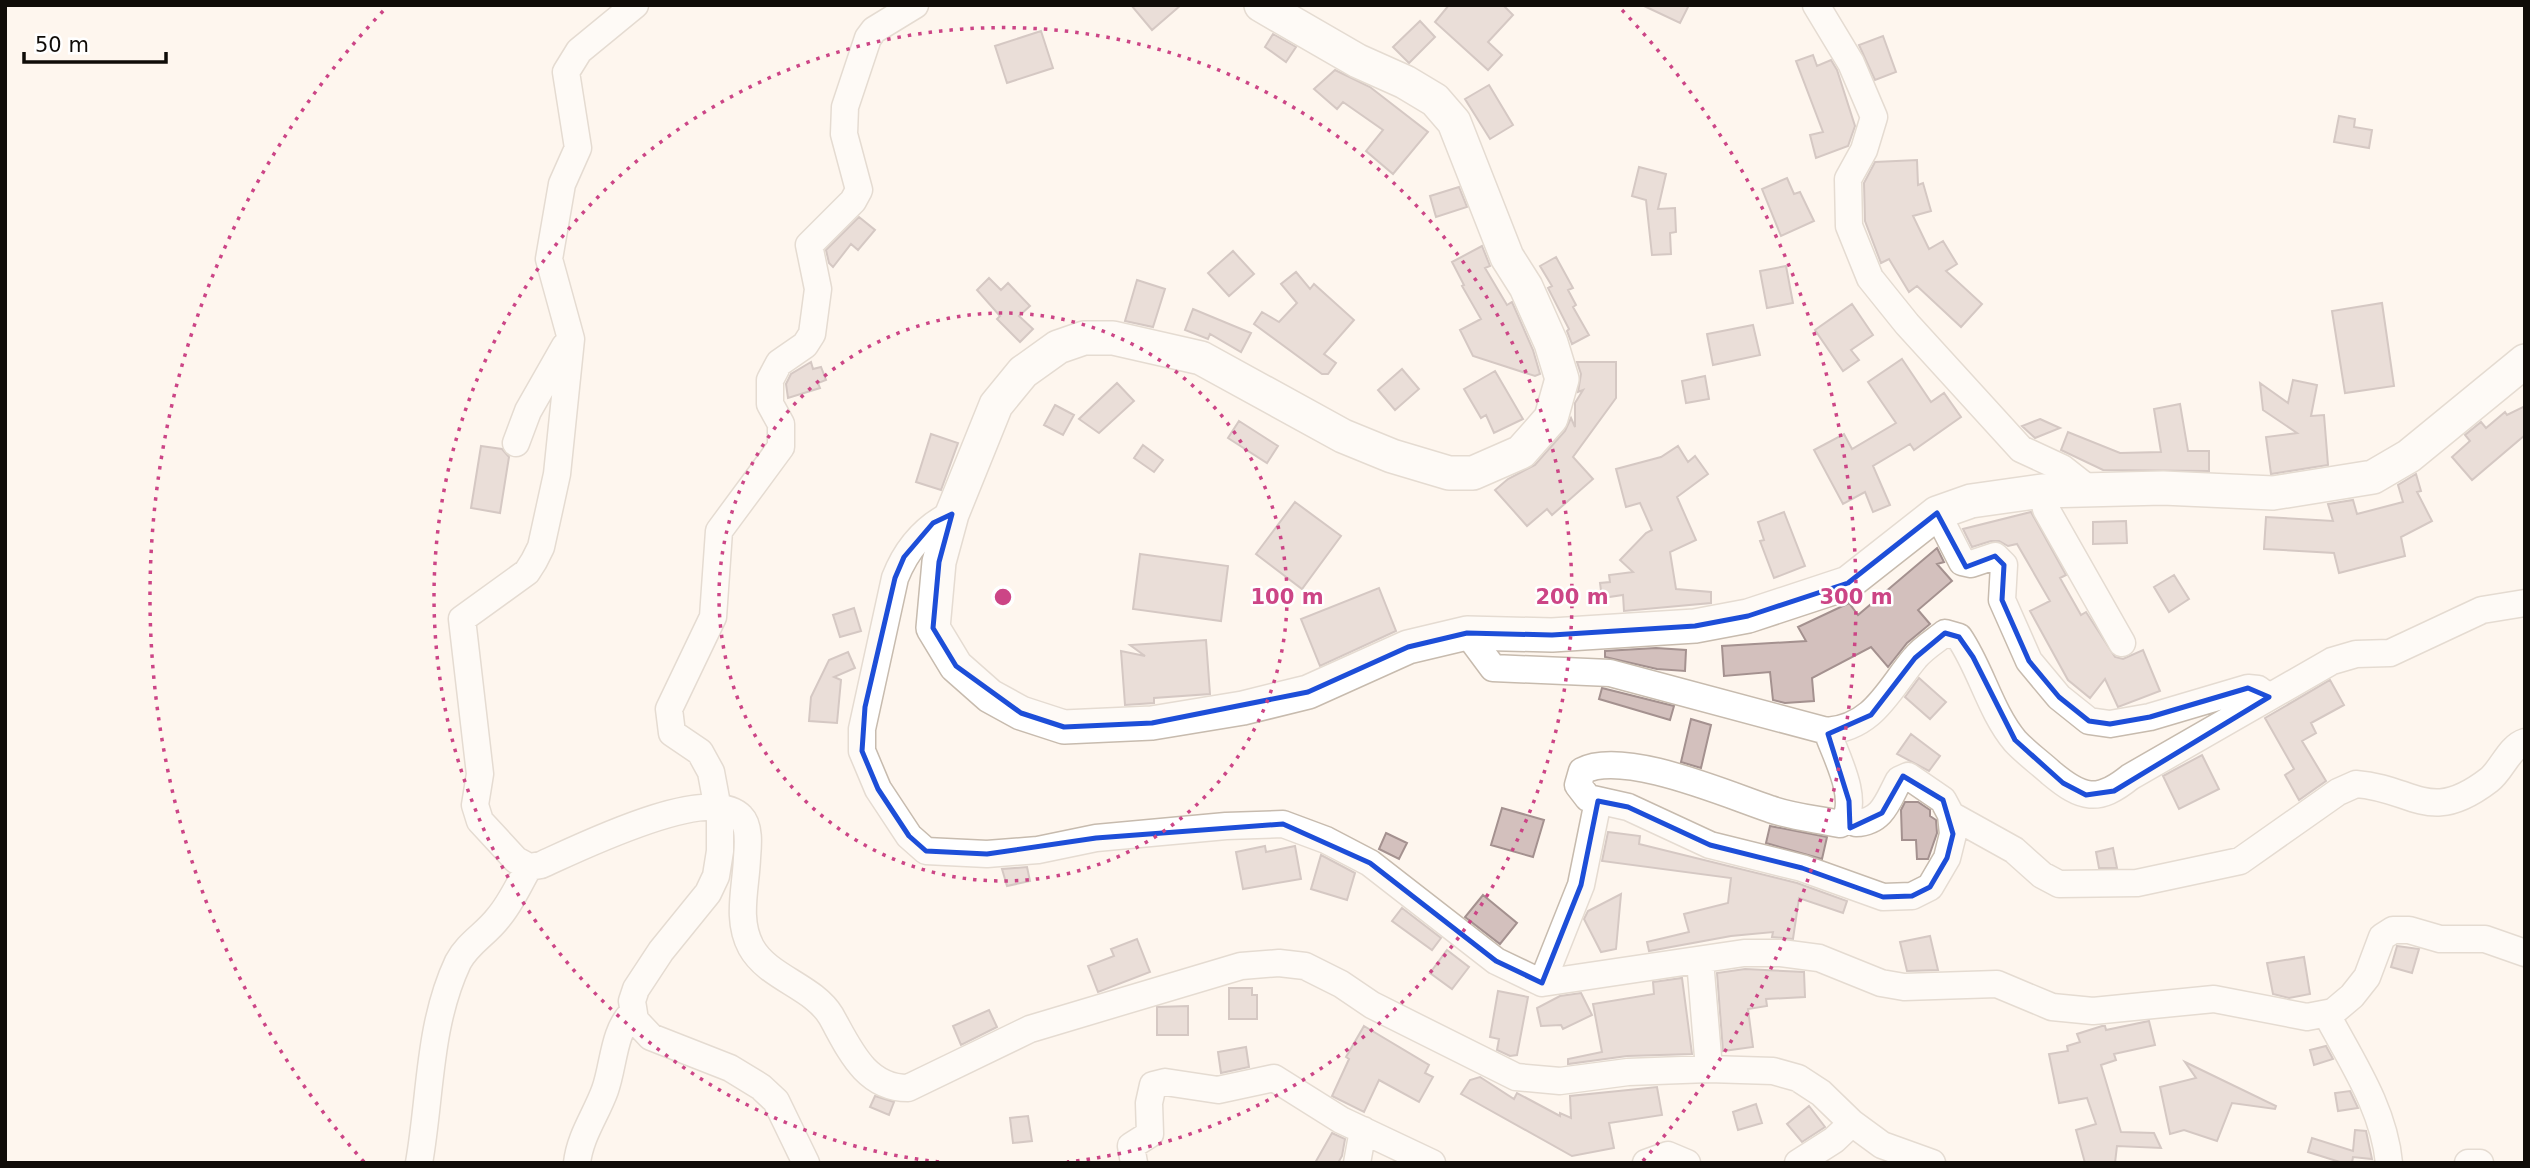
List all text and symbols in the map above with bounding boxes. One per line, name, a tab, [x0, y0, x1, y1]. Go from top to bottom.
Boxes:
scale bar	[24, 21, 166, 65]
text: 50 m	[35, 33, 89, 57]
centre of rings	[991, 585, 1015, 609]
text: 100 m	[1250, 585, 1324, 609]
text: 200 m	[1535, 585, 1609, 609]
text: 300 m	[1819, 585, 1893, 609]

